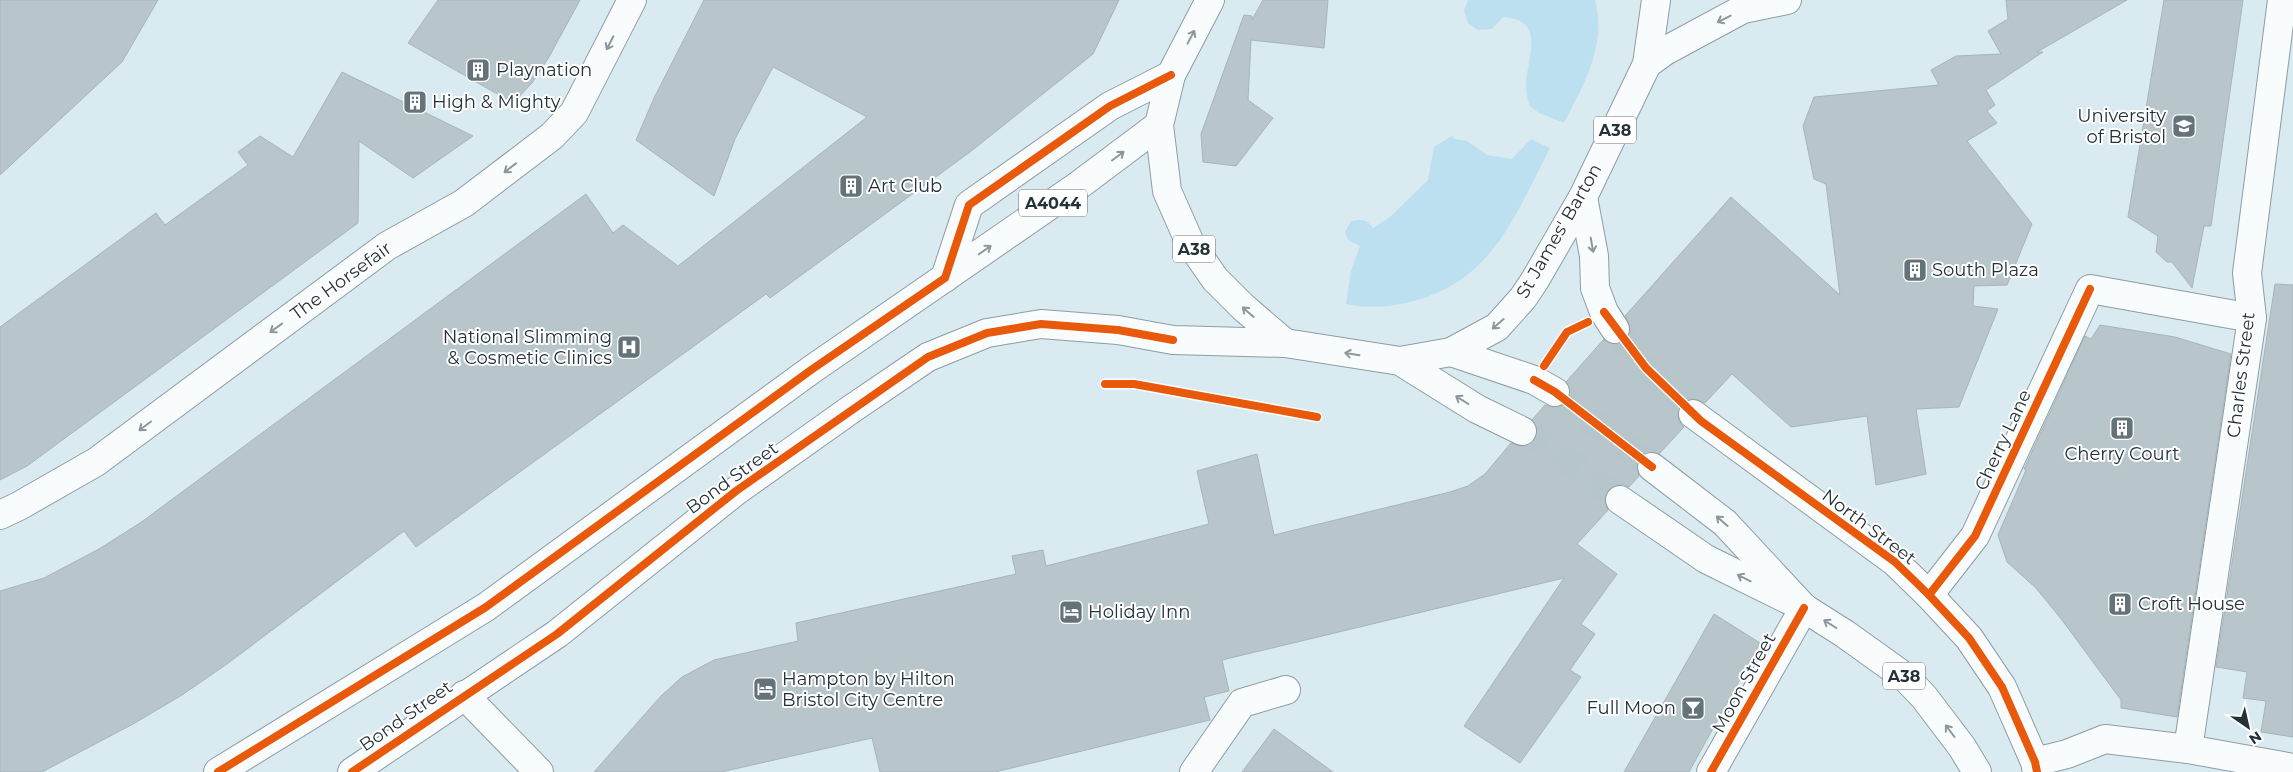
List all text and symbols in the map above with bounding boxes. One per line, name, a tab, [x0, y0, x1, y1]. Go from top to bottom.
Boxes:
one-way arrow	[1717, 14, 1732, 24]
one-way arrow	[1186, 31, 1196, 45]
one-way arrow	[605, 36, 615, 51]
building icon: Playnation	[465, 57, 491, 83]
place label: Playnation	[496, 59, 592, 81]
building icon: High & Mighty	[402, 89, 428, 115]
place label: High & Mighty	[432, 91, 561, 113]
place label: University of Bristol	[2077, 105, 2166, 148]
school or university icon: University of Bristol	[2171, 113, 2197, 139]
road number: A38	[1594, 116, 1636, 144]
one-way arrow	[1111, 151, 1125, 161]
street label: St James' Barton	[1511, 160, 1607, 302]
one-way arrow	[504, 162, 517, 173]
building icon: Art Club	[838, 173, 864, 199]
place label: Art Club	[868, 175, 942, 197]
road number: A4044	[1019, 190, 1087, 217]
road number: A38	[1173, 235, 1215, 262]
one-way arrow	[1587, 236, 1597, 252]
street label: The Horsefair	[286, 237, 396, 325]
one-way arrow	[978, 245, 992, 255]
building icon: South Plaza	[1902, 257, 1928, 283]
place label: South Plaza	[1932, 259, 2039, 281]
one-way arrow	[1242, 306, 1255, 317]
street label: Charles Street	[2222, 311, 2260, 439]
one-way arrow	[1491, 318, 1504, 329]
one-way arrow	[269, 323, 283, 333]
place label: National Slimming & Cosmetic Clinics	[443, 326, 612, 369]
hospital icon: National Slimming & Cosmetic Clinics	[616, 334, 642, 360]
one-way arrow	[1344, 348, 1360, 358]
street label: Cherry Lane	[1970, 386, 2036, 494]
one-way arrow	[1455, 395, 1469, 405]
building icon: Cherry Court	[2109, 415, 2135, 441]
one-way arrow	[139, 420, 152, 431]
street label: Bond Street	[682, 437, 782, 519]
place label: Cherry Court	[2065, 443, 2179, 465]
street label: North Street	[1818, 485, 1920, 569]
one-way arrow	[1716, 516, 1729, 527]
one-way arrow	[1737, 573, 1752, 583]
building icon: Croft House	[2107, 591, 2133, 617]
place label: Croft House	[2138, 593, 2245, 615]
hotel icon: Holiday Inn	[1058, 599, 1084, 625]
place label: Holiday Inn	[1088, 601, 1190, 623]
one-way arrow	[1823, 619, 1837, 629]
street label: Moon Street	[1707, 629, 1781, 737]
road number: A38	[1883, 662, 1925, 689]
place label: Hampton by Hilton Bristol City Centre	[782, 668, 955, 711]
street label: Bond Street	[355, 676, 457, 756]
hotel icon: Hampton by Hilton Bristol City Centre	[752, 676, 778, 702]
bar icon: Full Moon	[1680, 695, 1706, 721]
place label: Full Moon	[1586, 697, 1676, 719]
north arrow	[2223, 702, 2273, 752]
one-way arrow	[1945, 724, 1955, 738]
text: N	[2246, 727, 2265, 748]

